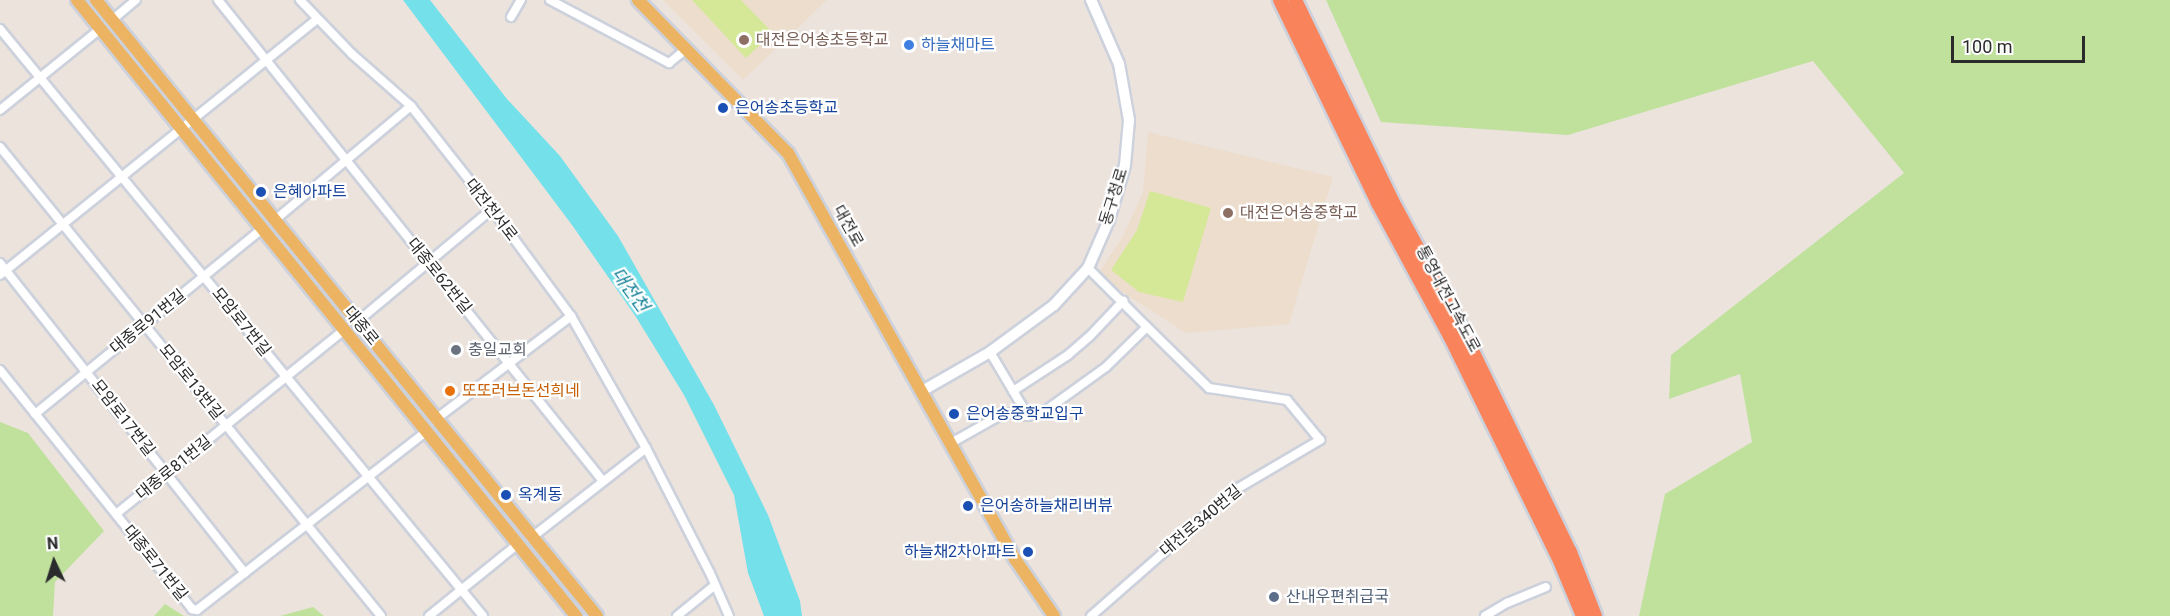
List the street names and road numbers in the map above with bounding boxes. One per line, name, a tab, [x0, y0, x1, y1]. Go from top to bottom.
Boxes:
street label: 동구청로	[1096, 166, 1132, 228]
street label: 대전천서로	[461, 175, 521, 245]
street label: 대전로	[829, 202, 867, 250]
street label: 대종로62번길	[403, 234, 475, 318]
street label: 통영대전고속도로	[1412, 243, 1484, 355]
street label: 모암로7번길	[208, 284, 274, 360]
street label: 대종로91번길	[106, 286, 190, 358]
street label: 대종로	[340, 303, 382, 349]
street label: 모암로13번길	[155, 340, 227, 424]
street label: 모암로17번길	[87, 376, 159, 460]
street label: 대종로81번길	[132, 432, 216, 504]
street label: 대전로340번길	[1156, 481, 1246, 561]
street label: 대종로71번길	[119, 521, 191, 605]

